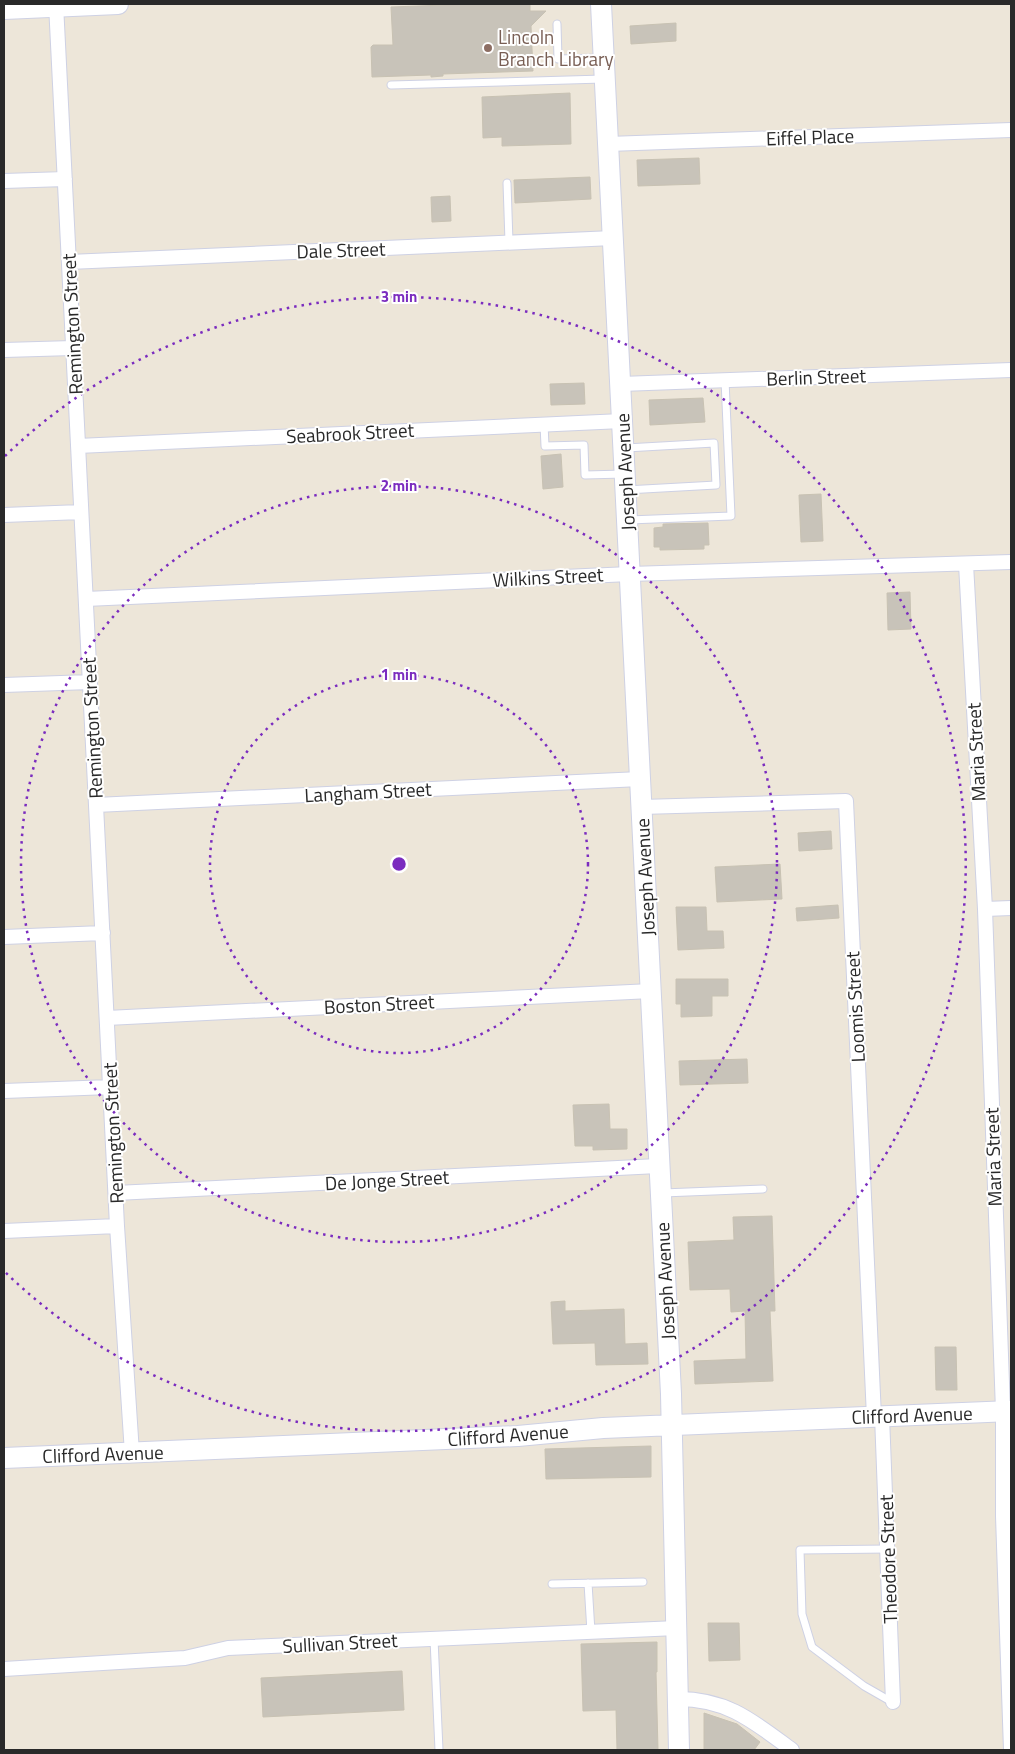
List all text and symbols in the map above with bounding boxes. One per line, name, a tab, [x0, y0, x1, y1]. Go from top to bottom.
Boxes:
place label: Lincoln Branch Library	[498, 22, 614, 73]
marker: Lincoln Branch Library	[482, 42, 494, 54]
street label: Eiffel Place	[765, 120, 855, 153]
street label: Dale Street	[296, 233, 386, 266]
street label: Remington Street	[53, 252, 90, 395]
text: 3 min	[381, 285, 417, 308]
street label: Berlin Street	[766, 360, 867, 393]
street label: Joseph Avenue	[607, 413, 642, 532]
street label: Seabrook Street	[285, 415, 415, 450]
text: 2 min	[381, 474, 417, 497]
street label: Wilkins Street	[492, 559, 604, 594]
street label: Remington Street	[73, 656, 110, 799]
text: 1 min	[381, 663, 417, 686]
street label: Maria Street	[958, 702, 993, 802]
street label: Langham Street	[304, 774, 433, 809]
street label: Joseph Avenue	[627, 818, 662, 937]
centre of rings	[390, 855, 408, 873]
street label: Loomis Street	[837, 950, 872, 1063]
street label: Boston Street	[323, 986, 435, 1021]
street label: Remington Street	[94, 1061, 131, 1204]
street label: Maria Street	[976, 1107, 1009, 1207]
street label: De Jonge Street	[324, 1162, 450, 1197]
street label: Joseph Avenue	[647, 1222, 682, 1341]
street label: Clifford Avenue	[851, 1398, 973, 1431]
street label: Clifford Avenue	[446, 1416, 569, 1453]
street label: Clifford Avenue	[42, 1437, 164, 1470]
street label: Theodore Street	[871, 1494, 904, 1624]
street label: Sullivan Street	[282, 1625, 399, 1660]

